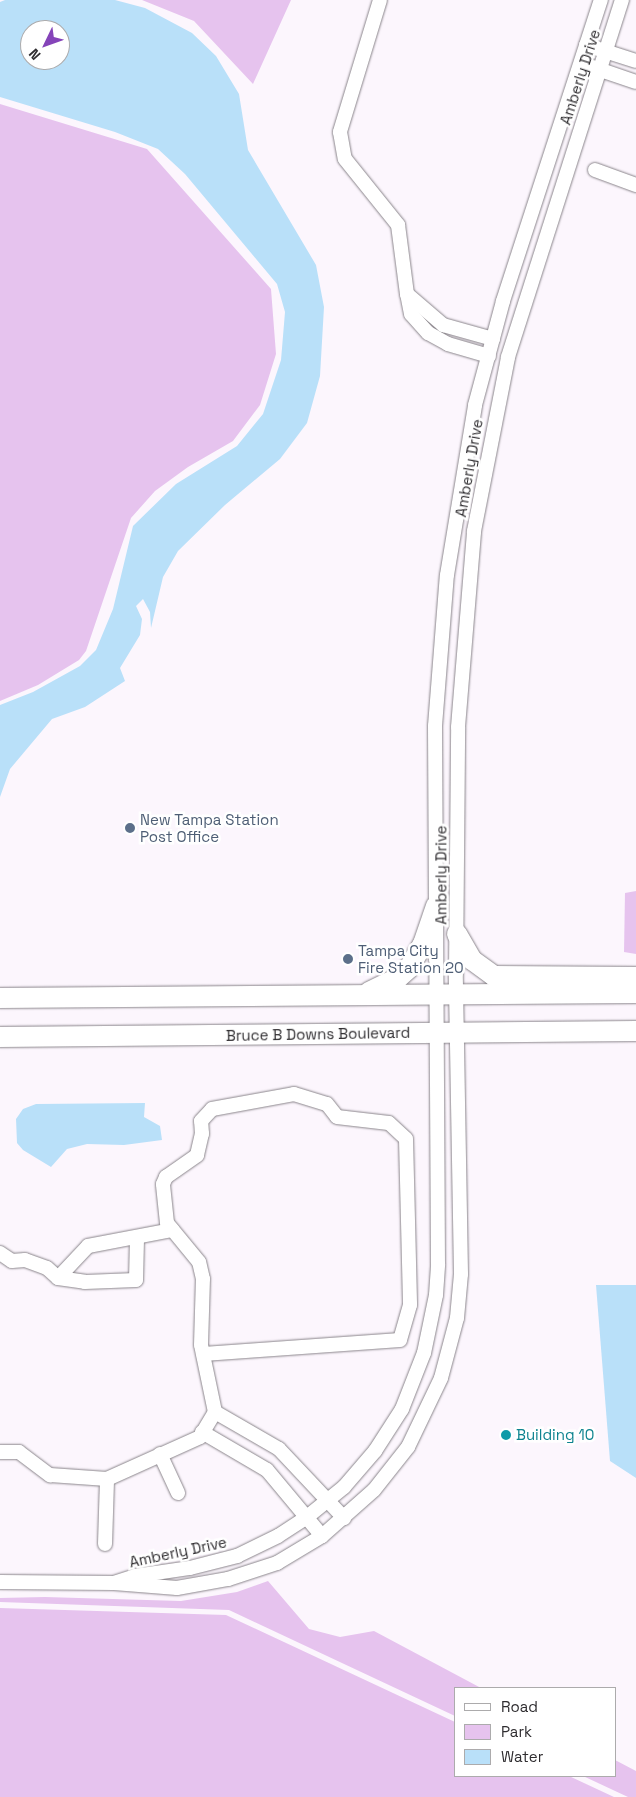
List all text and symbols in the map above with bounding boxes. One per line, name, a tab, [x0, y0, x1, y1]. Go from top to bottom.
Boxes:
north arrow	[20, 20, 70, 70]
street label: Amberly Drive	[556, 27, 604, 127]
text: N	[25, 45, 44, 64]
street label: Amberly Drive	[452, 418, 486, 518]
place label: New Tampa Station Post Office	[140, 810, 279, 845]
marker: New Tampa Station Post Office	[124, 822, 136, 834]
street label: Amberly Drive	[432, 825, 450, 925]
place label: Tampa City Fire Station 20	[358, 941, 464, 976]
marker: Tampa City Fire Station 20	[342, 953, 354, 965]
street label: Bruce B Downs Boulevard	[226, 1023, 410, 1045]
place label: Building 10	[516, 1426, 594, 1444]
marker: Building 10	[500, 1429, 512, 1441]
street label: Amberly Drive	[128, 1533, 228, 1571]
legend	[454, 1687, 616, 1777]
text: Road	[501, 1697, 538, 1716]
text: Park	[501, 1722, 532, 1741]
text: Water	[501, 1747, 543, 1766]

